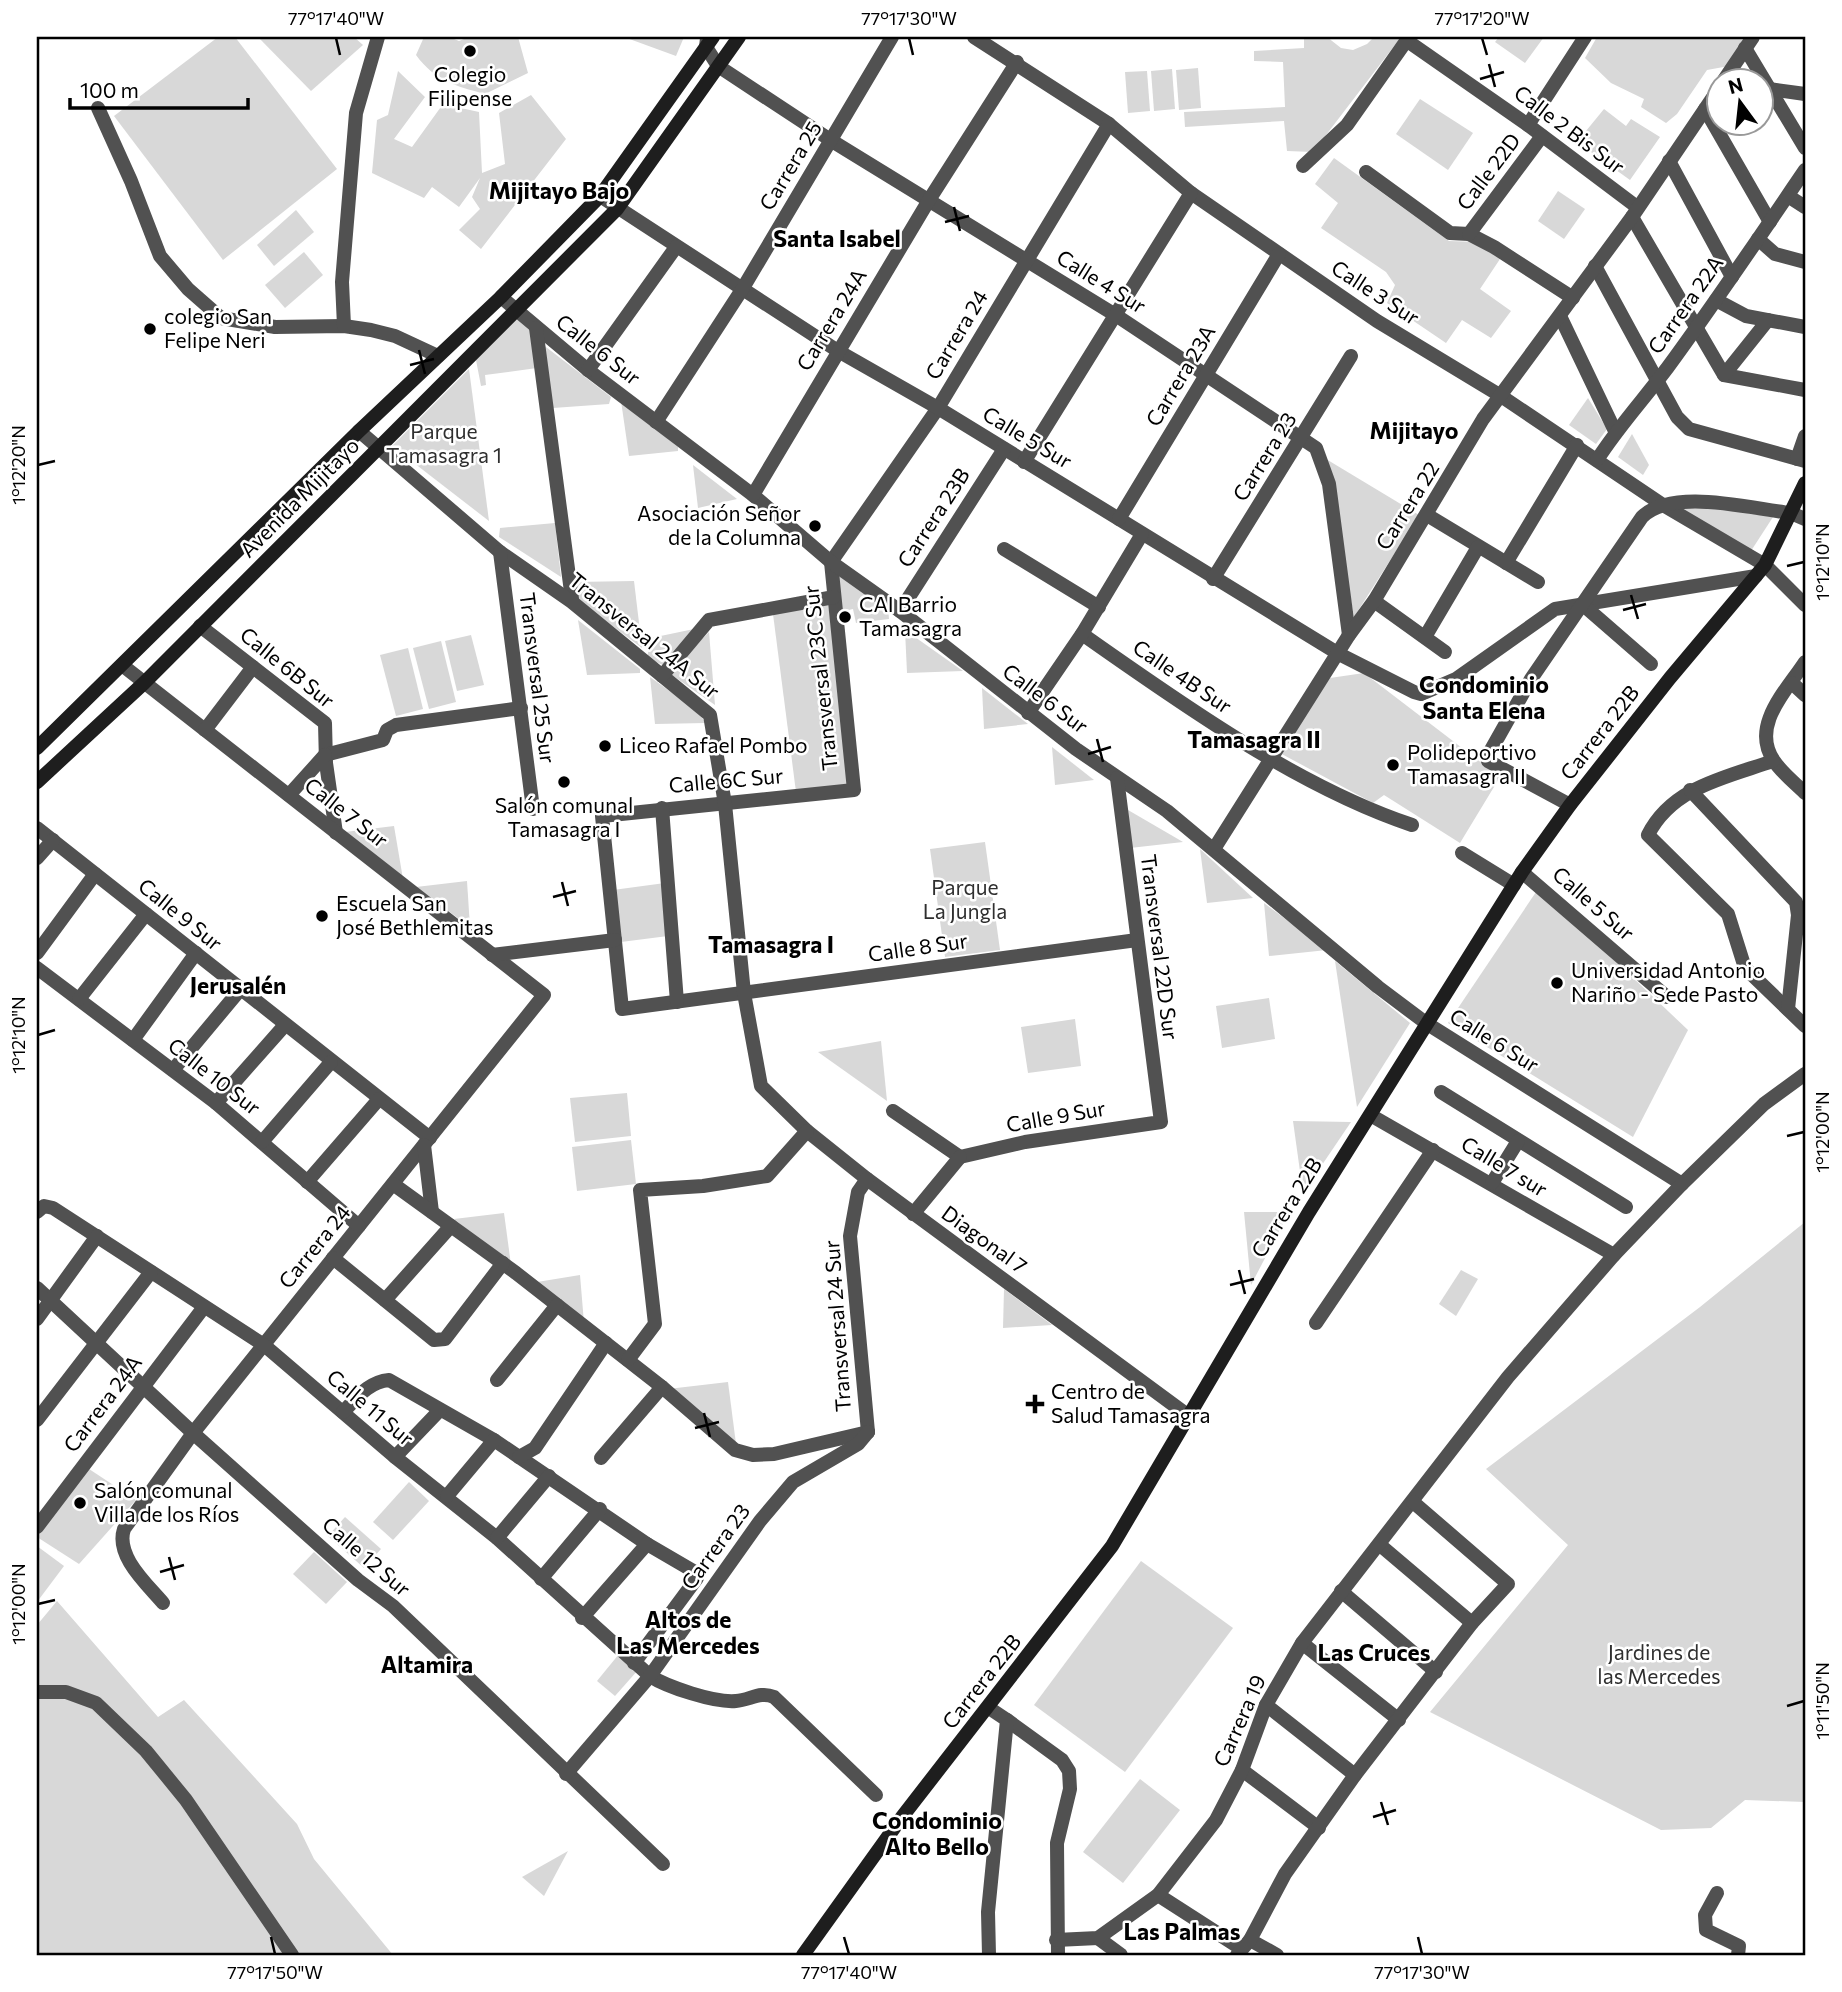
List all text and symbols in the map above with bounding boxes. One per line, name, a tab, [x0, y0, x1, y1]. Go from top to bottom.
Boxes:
text: 77°17'40"W	[288, 7, 384, 29]
text: 77°17'30"W	[861, 7, 957, 29]
text: 77°17'20"W	[1434, 7, 1530, 29]
marker: Colegio Filipense	[462, 43, 478, 59]
place label: Colegio Filipense	[428, 61, 512, 110]
scale bar	[70, 66, 248, 110]
north arrow	[1706, 66, 1776, 136]
text: N	[1726, 72, 1745, 98]
text: 100 m	[80, 77, 139, 102]
street label: Calle 2 Bis Sur	[1510, 79, 1630, 178]
street label: Carrera 25	[753, 116, 826, 214]
street label: Calle 22D	[1451, 128, 1525, 215]
district label: Mijitayo Bajo	[489, 176, 629, 204]
district label: Santa Isabel	[773, 224, 901, 252]
street label: Calle 4 Sur	[1053, 244, 1151, 318]
street label: Carrera 22A	[1642, 250, 1728, 358]
street label: Calle 3 Sur	[1327, 254, 1424, 329]
street label: Carrera 24A	[791, 264, 871, 375]
street label: Carrera 24	[919, 285, 992, 383]
place label: colegio San Felipe Neri	[164, 303, 272, 352]
street label: Calle 6 Sur	[552, 308, 646, 390]
street label: Carrera 23A	[1140, 320, 1220, 430]
marker: colegio San Felipe Neri	[142, 321, 158, 337]
street label: Calle 5 Sur	[979, 400, 1077, 473]
street label: Carrera 23	[1227, 407, 1301, 505]
district label: Mijitayo	[1370, 416, 1458, 444]
park label: Parque Tamasagra 1	[386, 418, 502, 467]
text: 1°12'20"N	[7, 425, 29, 505]
street label: Avenida Mijitayo	[234, 432, 364, 562]
street label: Carrera 22	[1370, 456, 1444, 554]
street label: Carrera 23B	[891, 463, 974, 571]
place label: Asociación Señor de la Columna	[637, 500, 801, 549]
marker: Asociación Señor de la Columna	[807, 518, 823, 534]
text: 1°12'10"N	[1811, 523, 1833, 601]
street label: Transversal 24A Sur	[565, 566, 725, 703]
street label: Transversal 23C Sur	[797, 584, 842, 772]
street label: Transversal 25 Sur	[516, 591, 561, 765]
place label: CAI Barrio Tamasagra	[859, 591, 962, 640]
marker: CAI Barrio Tamasagra	[837, 609, 853, 625]
street label: Calle 6B Sur	[236, 621, 340, 712]
street label: Calle 4B Sur	[1129, 634, 1237, 718]
street label: Calle 6 Sur	[998, 658, 1093, 738]
district label: Condominio Santa Elena	[1419, 670, 1549, 724]
street label: Carrera 22B	[1554, 680, 1643, 784]
district label: Tamasagra II	[1187, 725, 1321, 753]
place label: Liceo Rafael Pombo	[619, 732, 808, 757]
marker: Liceo Rafael Pombo	[597, 738, 613, 754]
place label: Polideportivo Tamasagra II	[1407, 739, 1537, 788]
marker: Polideportivo Tamasagra II	[1385, 757, 1401, 773]
street label: Calle 6C Sur	[668, 762, 784, 797]
street label: Calle 7 Sur	[300, 772, 394, 852]
marker: Salón comunal Tamasagra I	[556, 774, 572, 790]
place label: Salón comunal Tamasagra I	[495, 792, 633, 841]
street label: Transversal 22D Sur	[1137, 853, 1184, 1041]
street label: Calle 5 Sur	[1548, 861, 1640, 945]
street label: Calle 9 Sur	[134, 873, 228, 955]
park label: Parque La Jungla	[923, 874, 1007, 923]
place label: Escuela San José Bethlemitas	[336, 890, 494, 939]
marker: Escuela San José Bethlemitas	[314, 908, 330, 924]
street label: Calle 8 Sur	[866, 927, 969, 966]
district label: Tamasagra I	[708, 930, 834, 958]
place label: Universidad Antonio Nariño - Sede Pasto	[1571, 957, 1765, 1006]
district label: Jerusalén	[190, 971, 286, 999]
marker: Universidad Antonio Nariño - Sede Pasto	[1549, 975, 1565, 991]
text: 1°12'10"N	[7, 996, 29, 1074]
street label: Calle 6 Sur	[1446, 1003, 1544, 1077]
street label: Calle 10 Sur	[164, 1032, 266, 1120]
text: 1°12'00"N	[1811, 1091, 1833, 1173]
street label: Calle 9 Sur	[1004, 1095, 1107, 1137]
street label: Calle 7 sur	[1457, 1130, 1552, 1201]
street label: Carrera 22B	[1245, 1153, 1326, 1262]
street label: Carrera 24	[273, 1199, 355, 1293]
street label: Diagonal 7	[937, 1200, 1032, 1278]
street label: Transversal 24 Sur	[818, 1239, 855, 1413]
street label: Carrera 24A	[57, 1350, 146, 1456]
street label: Calle 11 Sur	[323, 1363, 419, 1450]
place label: Centro de Salud Tamasagra	[1051, 1378, 1211, 1427]
marker: Centro de Salud Tamasagra	[1025, 1394, 1045, 1414]
place label: Salón comunal Villa de los Ríos	[94, 1477, 239, 1526]
marker: Salón comunal Villa de los Ríos	[72, 1495, 88, 1511]
street label: Carrera 23	[675, 1498, 754, 1594]
street label: Calle 12 Sur	[318, 1511, 416, 1601]
text: 1°12'00"N	[7, 1563, 29, 1645]
district label: Altos de Las Mercedes	[616, 1605, 760, 1659]
street label: Carrera 22B	[936, 1629, 1025, 1733]
district label: Las Cruces	[1318, 1638, 1431, 1666]
park label: Jardines de las Mercedes	[1597, 1639, 1721, 1688]
district label: Altamira	[381, 1650, 473, 1678]
text: 1°11'50"N	[1811, 1662, 1833, 1740]
street label: Carrera 19	[1207, 1671, 1270, 1770]
district label: Condominio Alto Bello	[872, 1806, 1002, 1860]
district label: Las Palmas	[1124, 1917, 1241, 1945]
text: 77°17'50"W	[227, 1961, 323, 1983]
text: 77°17'40"W	[801, 1961, 897, 1983]
text: 77°17'30"W	[1374, 1961, 1470, 1983]

